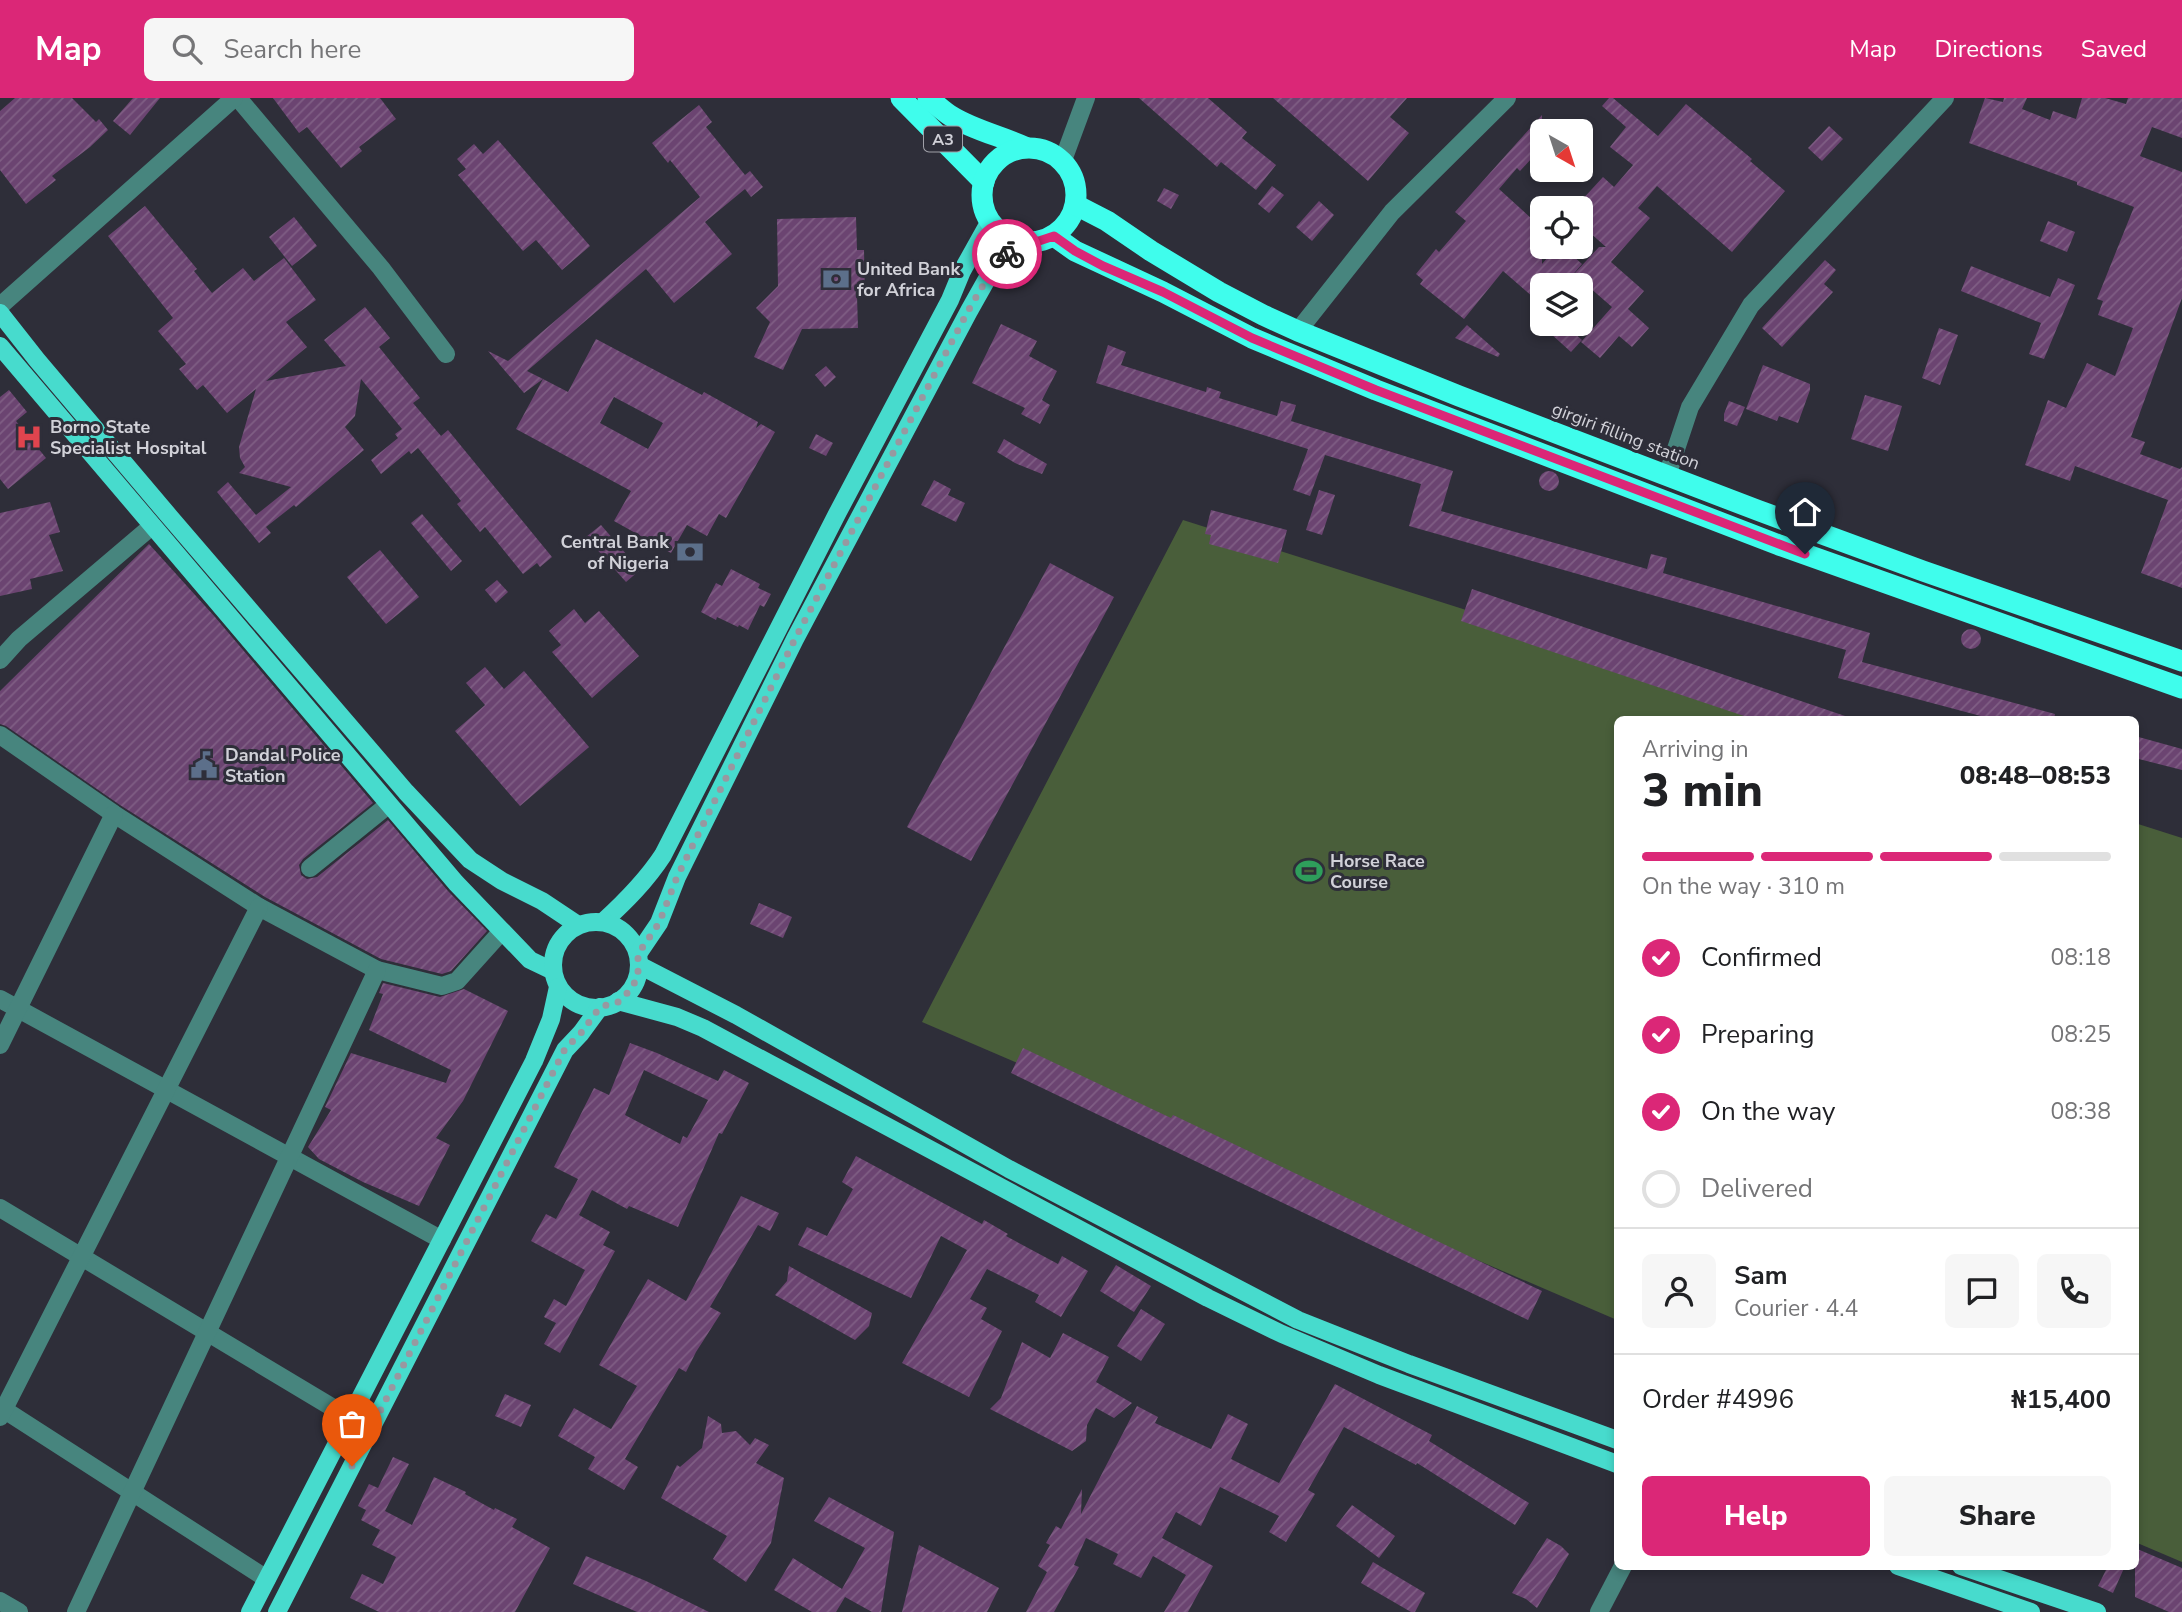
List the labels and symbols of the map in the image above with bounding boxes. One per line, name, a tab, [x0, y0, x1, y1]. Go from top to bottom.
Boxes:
north arrow	[1530, 119, 1592, 182]
road number: A3	[924, 126, 962, 152]
courier	[972, 219, 1042, 289]
place label: United Bank for Africa	[857, 257, 960, 302]
bank icon: United Bank for Africa	[821, 264, 851, 294]
street label: girgiri filling station	[1549, 397, 1703, 475]
place label: Borno State Specialist Hospital	[50, 415, 207, 460]
hospital icon: Borno State Specialist Hospital	[14, 422, 44, 452]
pin	[1775, 482, 1835, 554]
place label: Central Bank of Nigeria	[560, 530, 669, 575]
bank icon: Central Bank of Nigeria	[675, 537, 705, 567]
place label: Dandal Police Station	[225, 743, 341, 788]
public building icon: Dandal Police Station	[189, 750, 219, 780]
place label: Horse Race Course	[1330, 849, 1425, 894]
sports icon: Horse Race Course	[1294, 856, 1324, 886]
pin	[322, 1394, 382, 1466]

